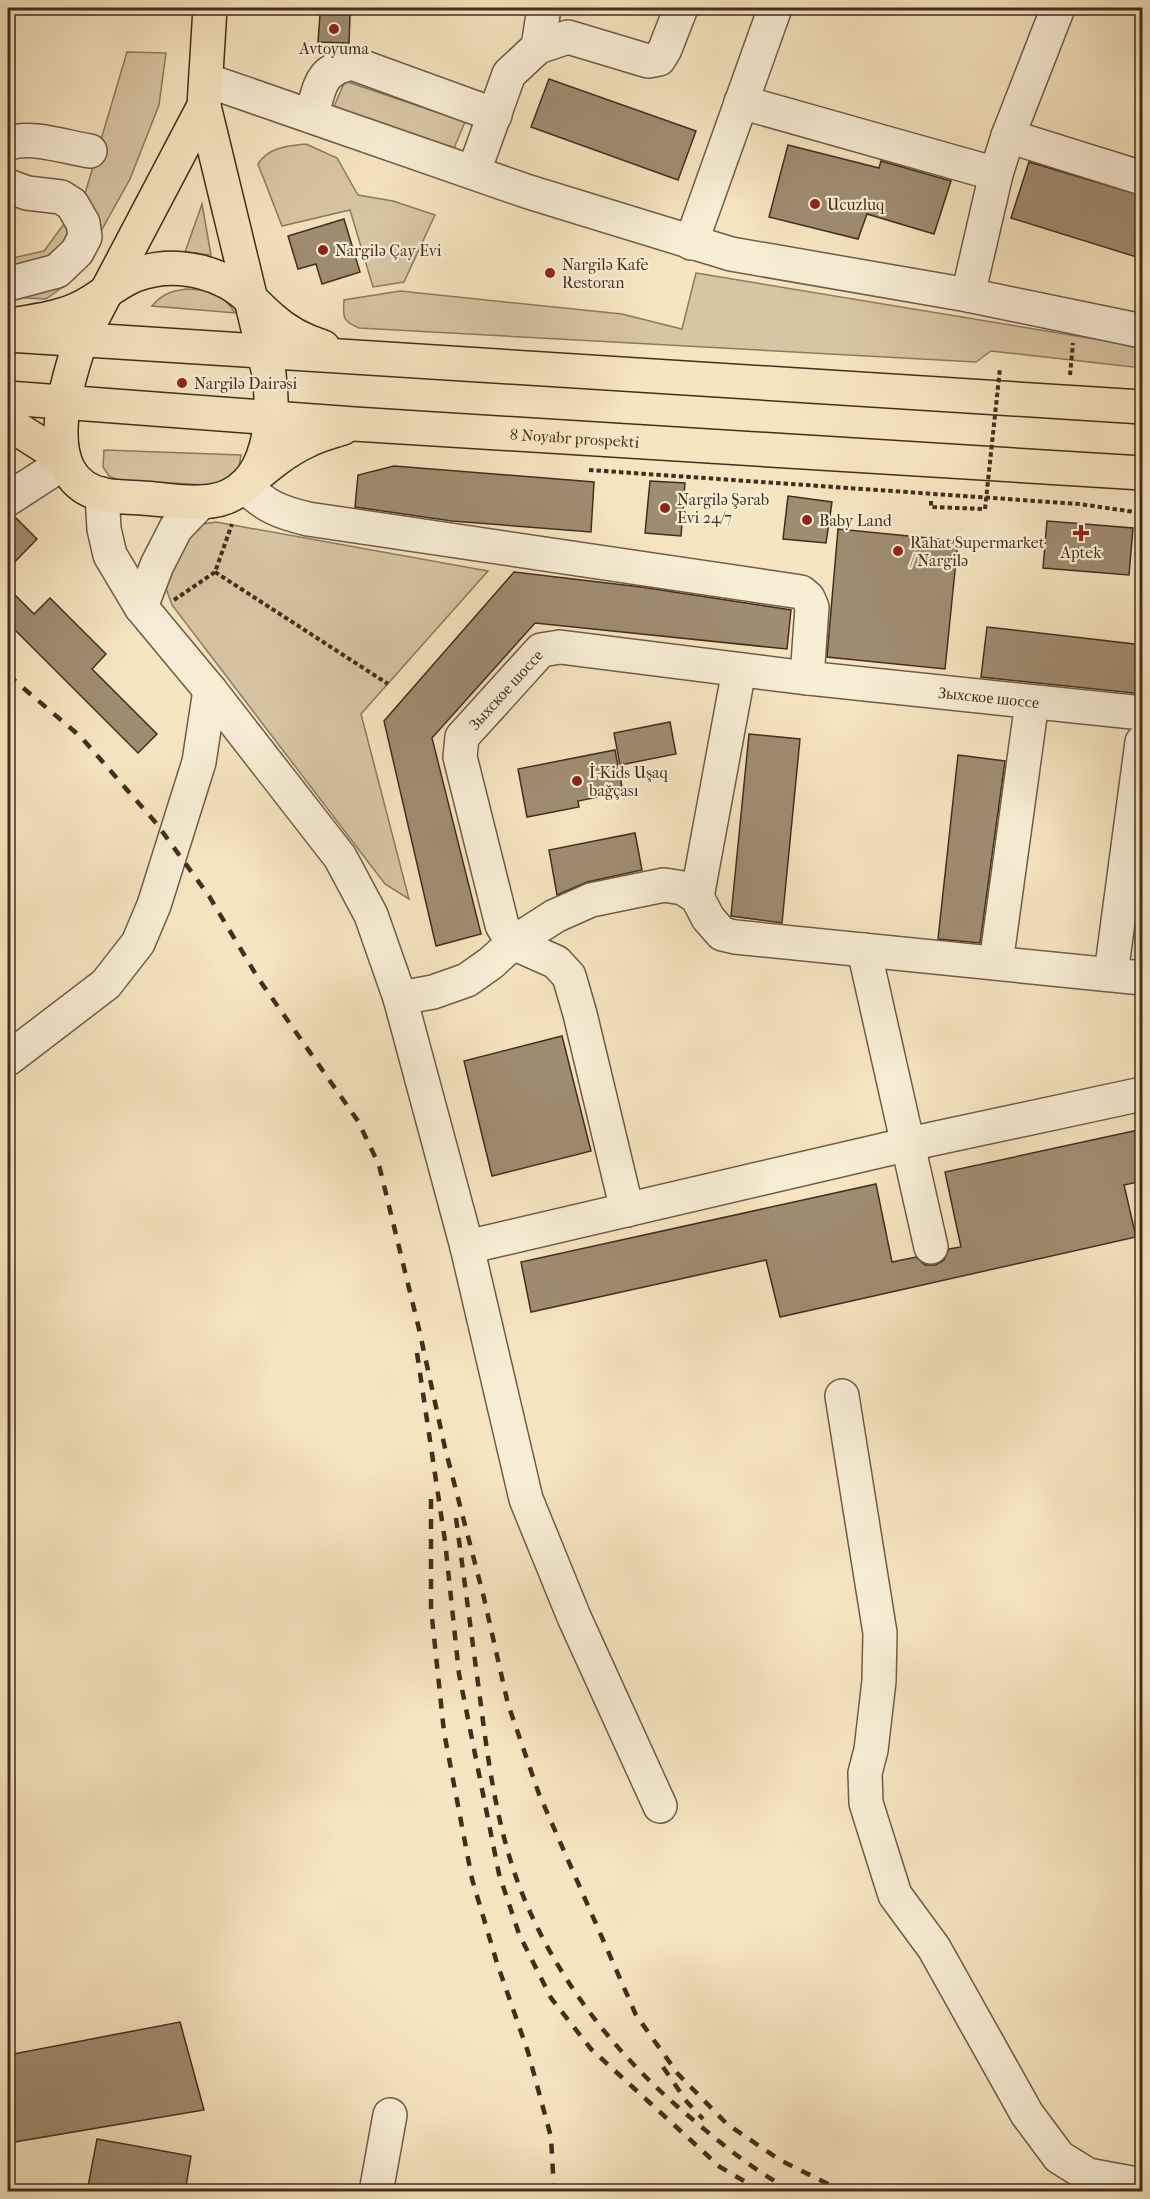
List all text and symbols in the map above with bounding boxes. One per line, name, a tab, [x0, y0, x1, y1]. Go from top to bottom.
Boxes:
marker: Avtoyuma	[327, 22, 341, 36]
place label: Avtoyuma	[298, 39, 369, 58]
place label: Ucuzluq	[827, 195, 885, 214]
marker: Ucuzluq	[808, 197, 822, 211]
place label: Nargilə Çay Evi	[335, 241, 442, 261]
marker: Nargilə Çay Evi	[316, 243, 330, 257]
place label: Nargilə Kafe Restoran	[562, 255, 649, 292]
marker: Nargilə Kafe Restoran	[543, 266, 557, 280]
place label: Nargilə Dairəsi	[194, 374, 297, 393]
marker: Nargilə Dairəsi	[175, 376, 189, 390]
street label: 8 Noyabr prospekti	[509, 425, 640, 452]
place label: Nargilə Şərab Evi 24/7	[677, 490, 769, 527]
marker: Nargilə Şərab Evi 24/7	[658, 501, 672, 515]
place label: Baby Land	[819, 511, 892, 530]
marker: Baby Land	[800, 513, 814, 527]
marker: Aptek	[1074, 526, 1088, 540]
place label: Rahat Supermarket / Nargilə	[909, 533, 1045, 570]
place label: Aptek	[1060, 543, 1102, 562]
marker: Rahat Supermarket / Nargilə	[891, 544, 905, 558]
street label: Зыхское шоссе	[465, 646, 547, 734]
street label: Зыхское шоссе	[937, 683, 1040, 712]
place label: İ-Kids Uşaq bağçası	[588, 763, 668, 800]
marker: İ-Kids Uşaq bağçası	[570, 774, 584, 788]

